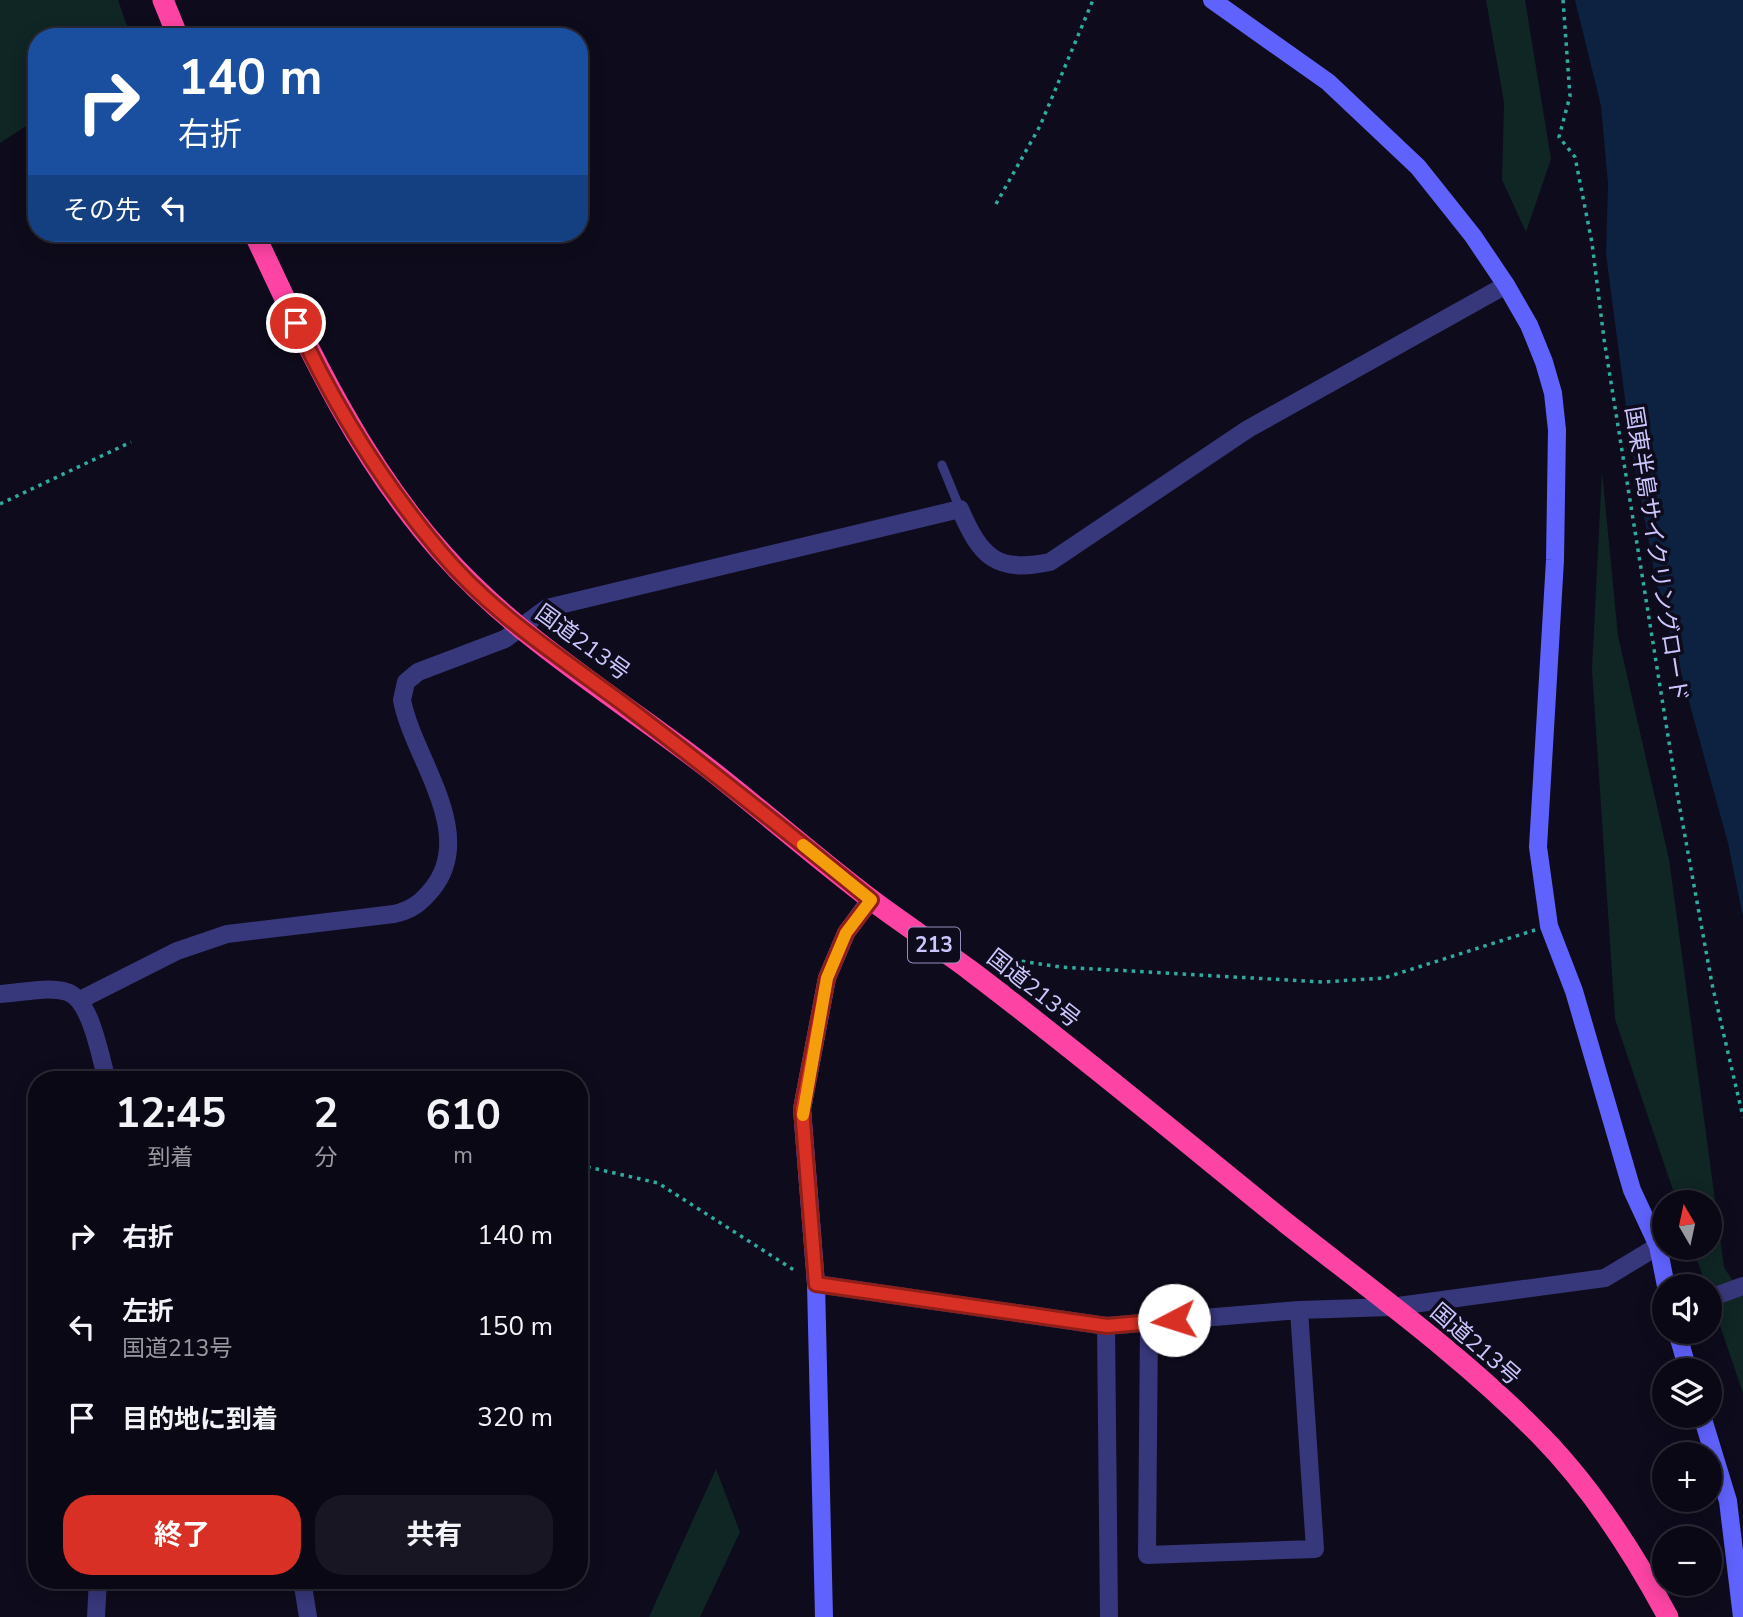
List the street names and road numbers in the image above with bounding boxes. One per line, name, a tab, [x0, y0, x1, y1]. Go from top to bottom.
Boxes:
street label: 国東半島サイクリングロード	[1618, 404, 1695, 704]
street label: 国道213号	[529, 597, 636, 687]
road number: 213	[908, 928, 960, 962]
street label: 国道213号	[981, 942, 1087, 1035]
street label: 国道213号	[1424, 1296, 1528, 1392]

